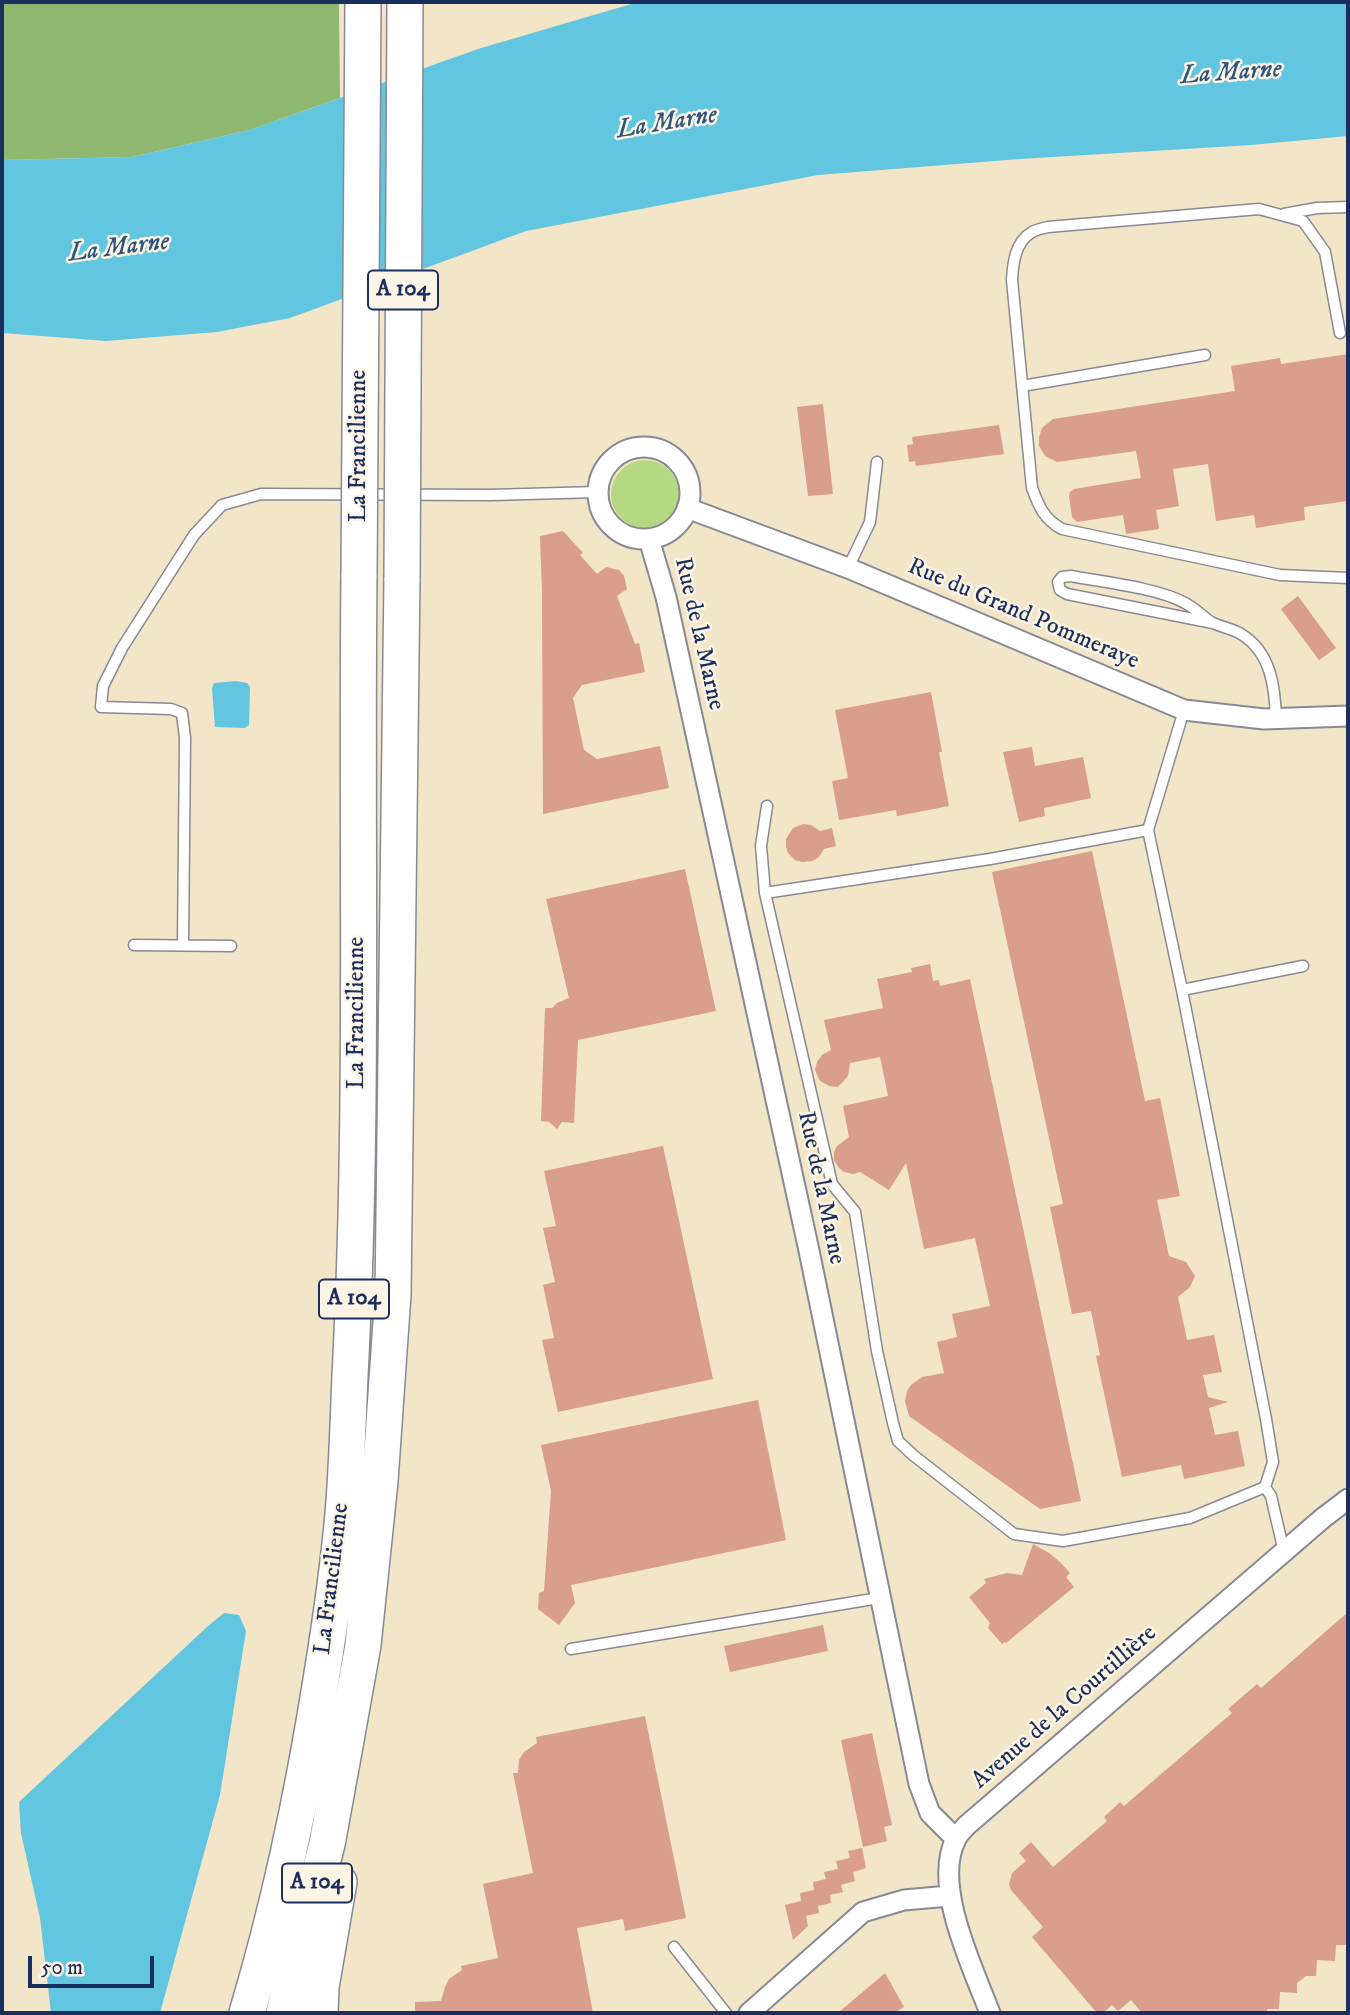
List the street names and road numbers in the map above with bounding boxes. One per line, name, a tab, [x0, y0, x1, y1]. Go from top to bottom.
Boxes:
road number: A 104	[368, 270, 438, 310]
street label: La Francilienne	[346, 370, 374, 522]
street label: Rue du Grand Pommeraye	[903, 553, 1143, 677]
street label: Rue de la Marne	[666, 555, 730, 713]
street label: La Francilienne	[344, 937, 372, 1089]
street label: Rue de la Marne	[790, 1109, 850, 1267]
road number: A 104	[319, 1280, 389, 1318]
street label: La Francilienne	[309, 1502, 357, 1656]
street label: Avenue de la Courtillière	[967, 1620, 1163, 1796]
road number: A 104	[282, 1864, 352, 1902]

